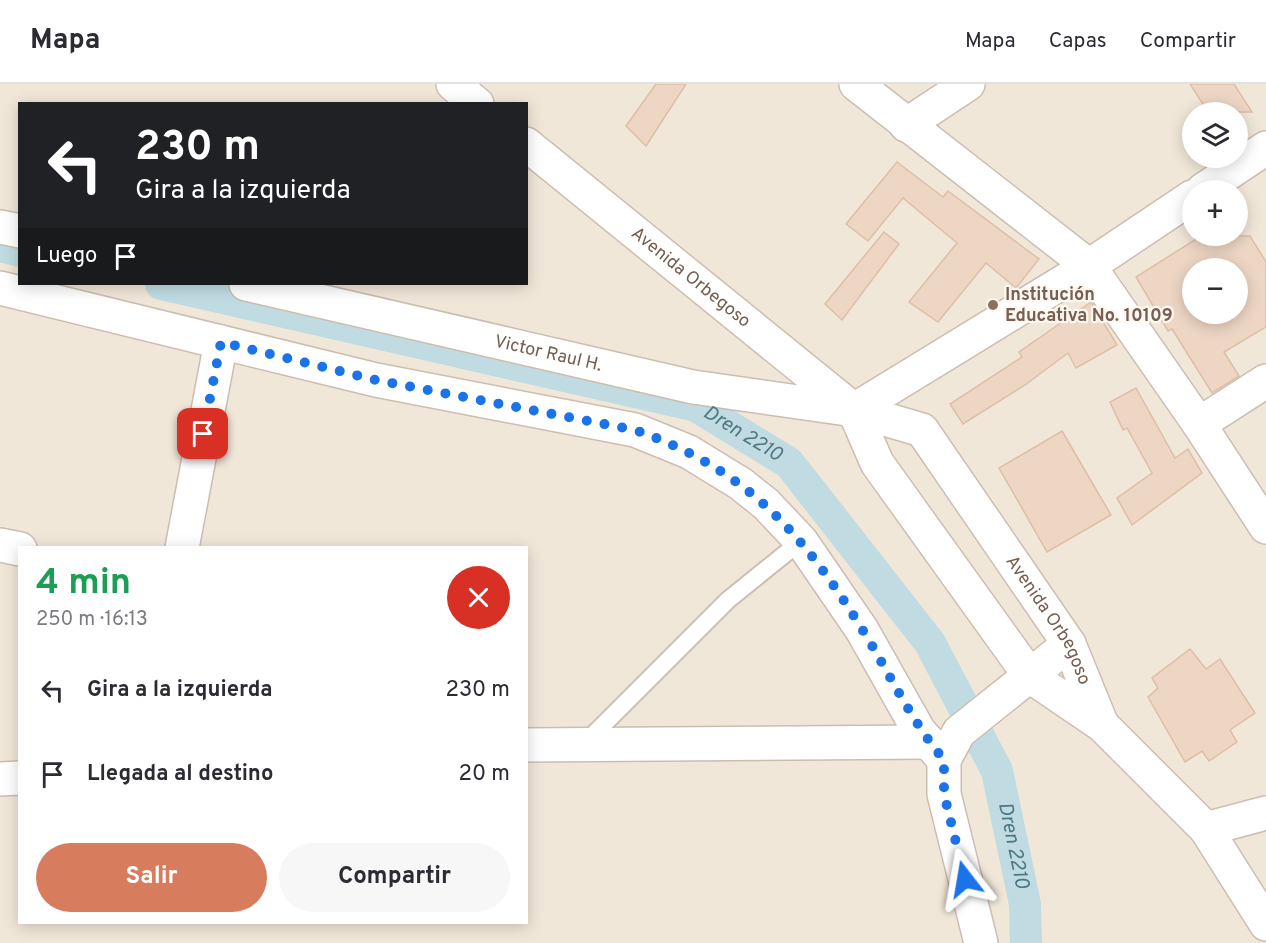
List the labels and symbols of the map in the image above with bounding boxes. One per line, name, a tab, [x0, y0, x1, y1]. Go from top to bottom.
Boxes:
street label: Avenida Orbegoso	[626, 222, 755, 333]
place label: Institución Educativa No. 10109	[1005, 284, 1173, 328]
marker: Institución Educativa No. 10109	[986, 298, 1000, 312]
street label: Victor Raul H.	[492, 330, 604, 377]
water label: Dren 2210	[698, 400, 787, 469]
pin	[177, 408, 228, 459]
street label: Avenida Orbegoso	[1000, 551, 1096, 688]
water label: Dren 2210	[991, 800, 1035, 892]
position arrow	[933, 847, 997, 911]

